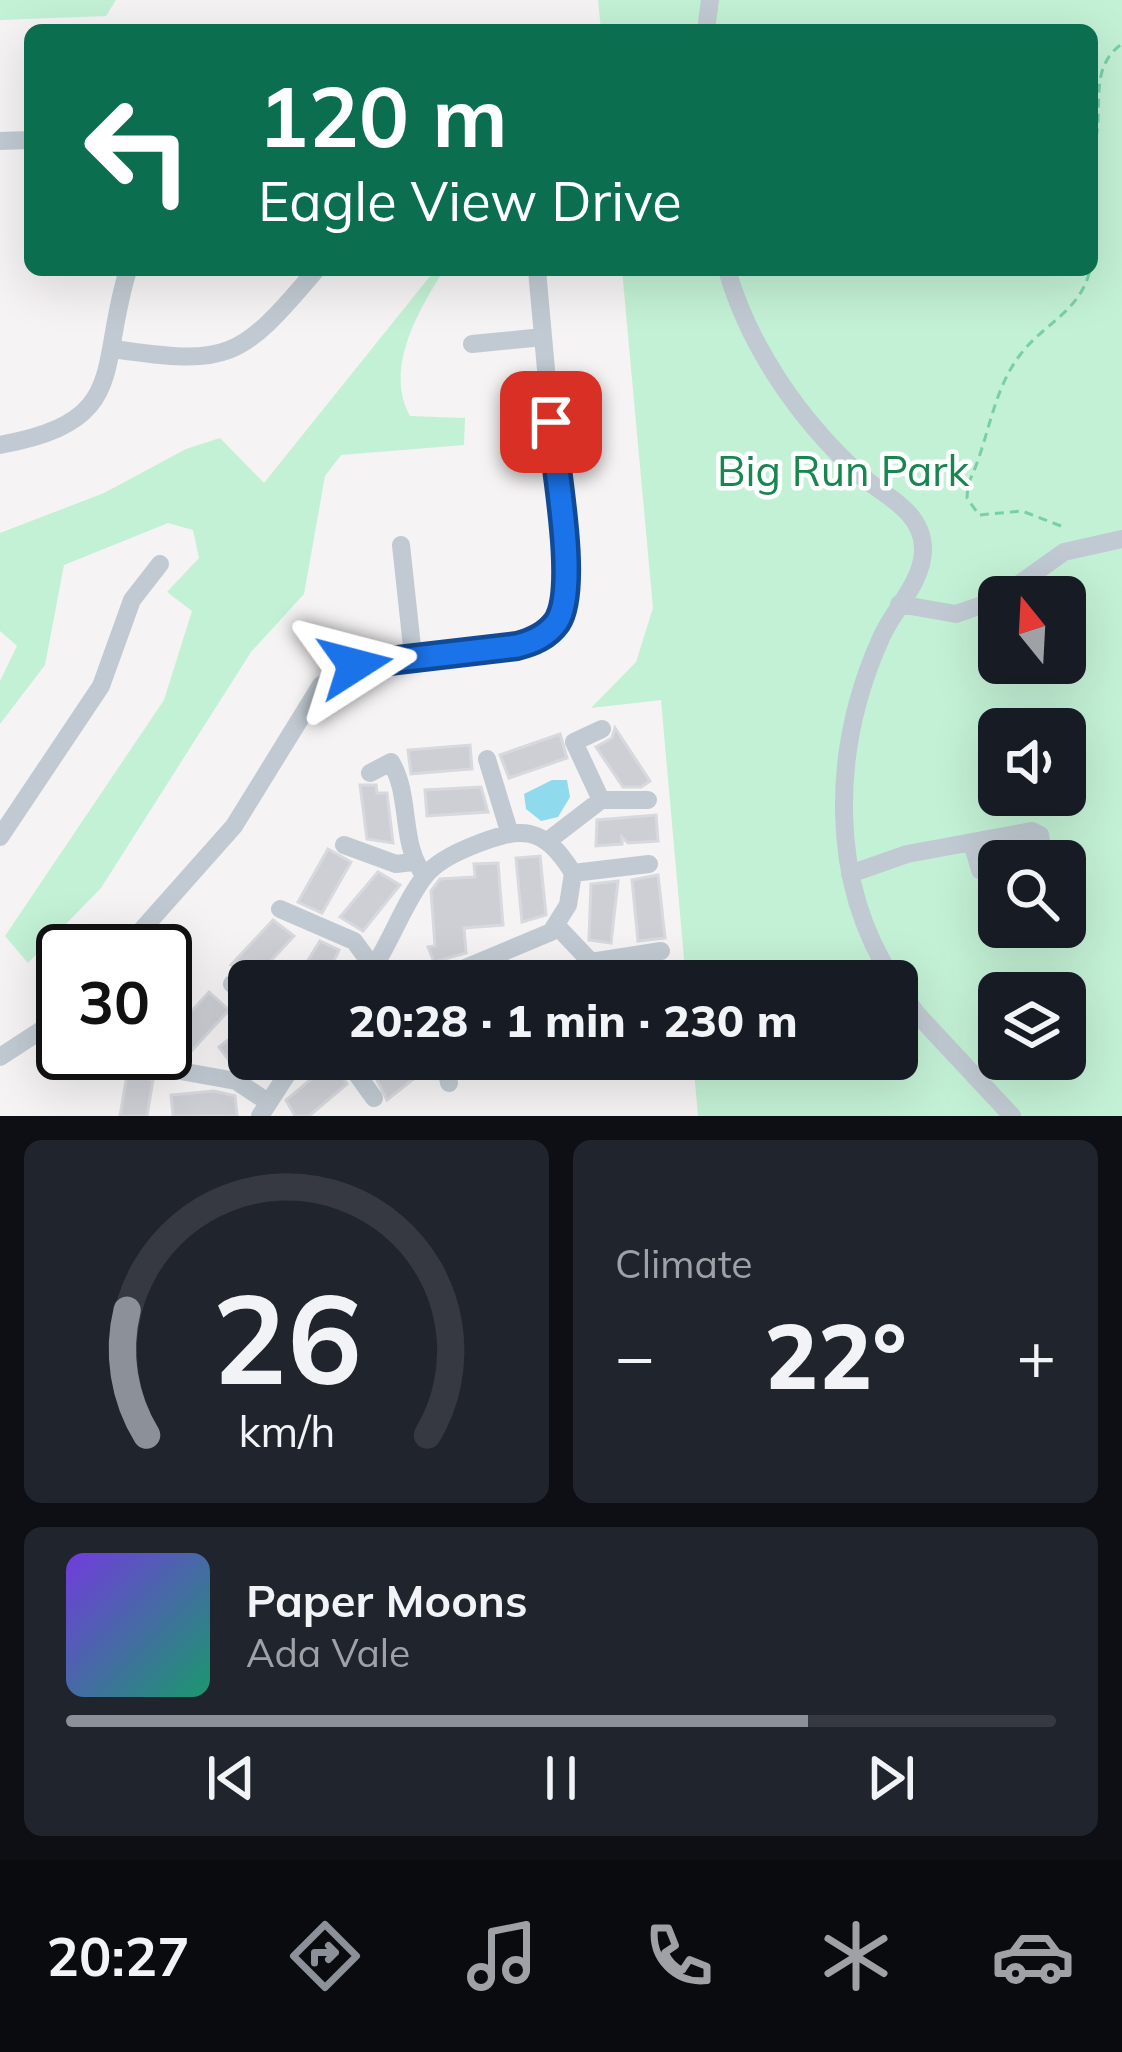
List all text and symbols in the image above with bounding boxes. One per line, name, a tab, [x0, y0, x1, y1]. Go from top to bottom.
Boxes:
text: 120 m	[258, 63, 508, 168]
icon: left	[60, 72, 216, 228]
text: Eagle View Drive	[258, 167, 682, 235]
pin	[500, 371, 602, 473]
icon: arrive	[518, 389, 584, 455]
park label: Big Run Park	[717, 444, 969, 497]
north arrow	[978, 576, 1086, 684]
map controls	[978, 576, 1086, 1080]
position arrow	[292, 602, 418, 728]
button: sound	[978, 708, 1086, 816]
button: search	[978, 840, 1086, 948]
speed limit sign: 30	[36, 924, 192, 1080]
button: layers	[978, 972, 1086, 1080]
text: 20:28 · 1 min · 230 m	[348, 992, 798, 1048]
text: Climate	[615, 1239, 753, 1288]
text: 26	[212, 1259, 361, 1415]
text: 22°	[764, 1299, 907, 1412]
text: −	[615, 1314, 655, 1397]
text: +	[1016, 1314, 1056, 1397]
text: km/h	[238, 1403, 335, 1457]
text: Paper Moons	[246, 1572, 528, 1628]
text: Ada Vale	[246, 1628, 410, 1677]
icon: previous	[198, 1745, 264, 1811]
icon: pause	[528, 1745, 594, 1811]
icon: next	[858, 1745, 924, 1811]
icon: directions	[283, 1914, 367, 1998]
icon: music	[460, 1914, 544, 1998]
icon: phone	[637, 1914, 721, 1998]
icon: climate	[814, 1914, 898, 1998]
icon: car	[991, 1914, 1075, 1998]
text: 20:27	[47, 1922, 190, 1990]

